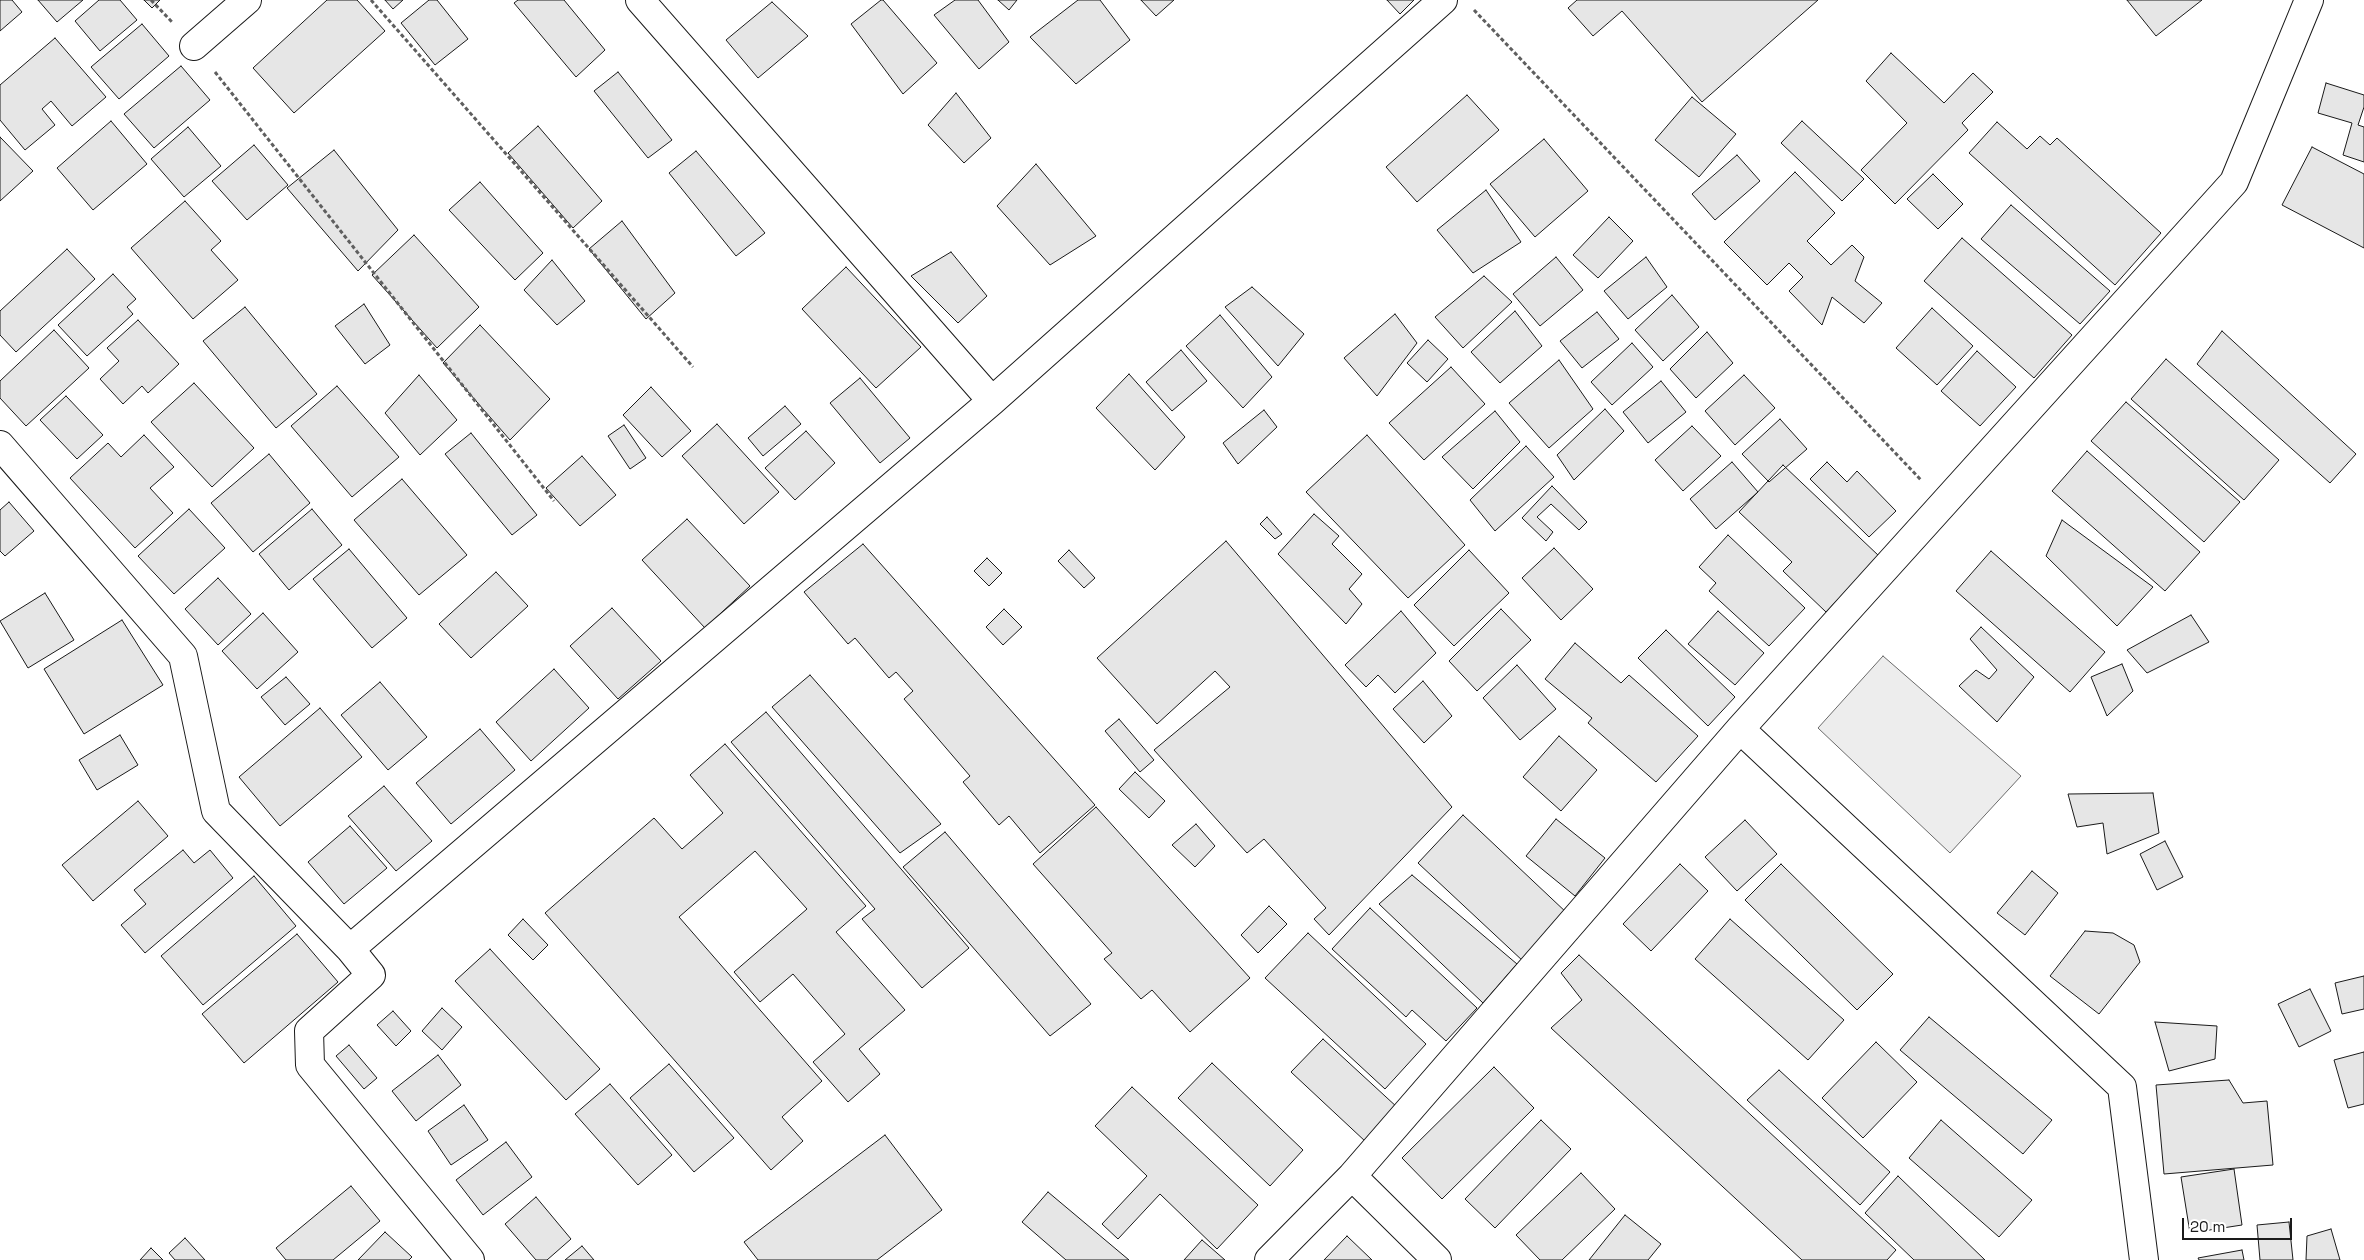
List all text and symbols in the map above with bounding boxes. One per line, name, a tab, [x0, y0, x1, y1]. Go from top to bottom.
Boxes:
scale bar	[2184, 1208, 2294, 1240]
text: 20 m	[2190, 1217, 2225, 1236]

